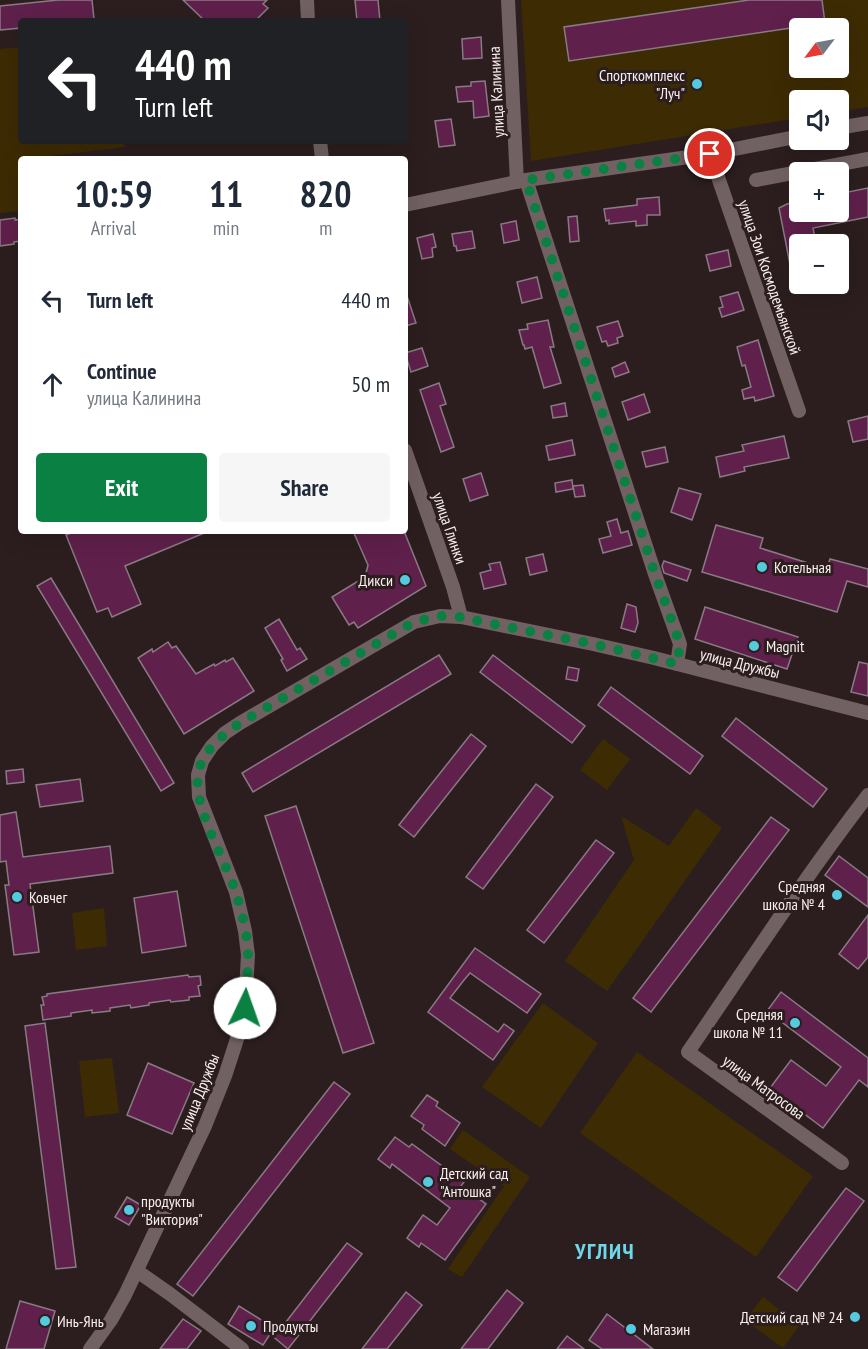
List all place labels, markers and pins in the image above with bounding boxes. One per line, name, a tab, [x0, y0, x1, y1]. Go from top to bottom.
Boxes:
place label: Спорткомплекс "Луч"	[599, 65, 685, 103]
marker: Спорткомплекс "Луч"	[690, 77, 704, 91]
pin	[684, 128, 735, 179]
place label: Котельная	[774, 557, 831, 577]
marker: Котельная	[755, 560, 769, 574]
place label: Дикси	[359, 570, 393, 590]
marker: Дикси	[398, 573, 412, 587]
place label: Magnit	[766, 636, 805, 656]
marker: Magnit	[747, 639, 761, 653]
place label: Средняя школа № 4	[762, 876, 825, 914]
place label: Ковчег	[29, 887, 67, 907]
marker: Средняя школа № 4	[830, 888, 844, 902]
marker: Ковчег	[10, 890, 24, 904]
place label: Средняя школа № 11	[713, 1004, 783, 1042]
marker: Средняя школа № 11	[788, 1016, 802, 1030]
place label: Детский сад "Антошка"	[440, 1163, 508, 1201]
marker: Детский сад "Антошка"	[421, 1175, 435, 1189]
place label: продукты "Виктория"	[141, 1191, 203, 1229]
marker: продукты "Виктория"	[122, 1203, 136, 1217]
place label: Детский сад № 24	[740, 1307, 843, 1327]
marker: Детский сад № 24	[848, 1310, 862, 1324]
place label: Инь-Янь	[57, 1311, 104, 1331]
marker: Инь-Янь	[38, 1314, 52, 1328]
place label: Продукты	[263, 1316, 318, 1336]
marker: Продукты	[244, 1319, 258, 1333]
place label: Магазин	[643, 1319, 690, 1339]
marker: Магазин	[624, 1322, 638, 1336]

